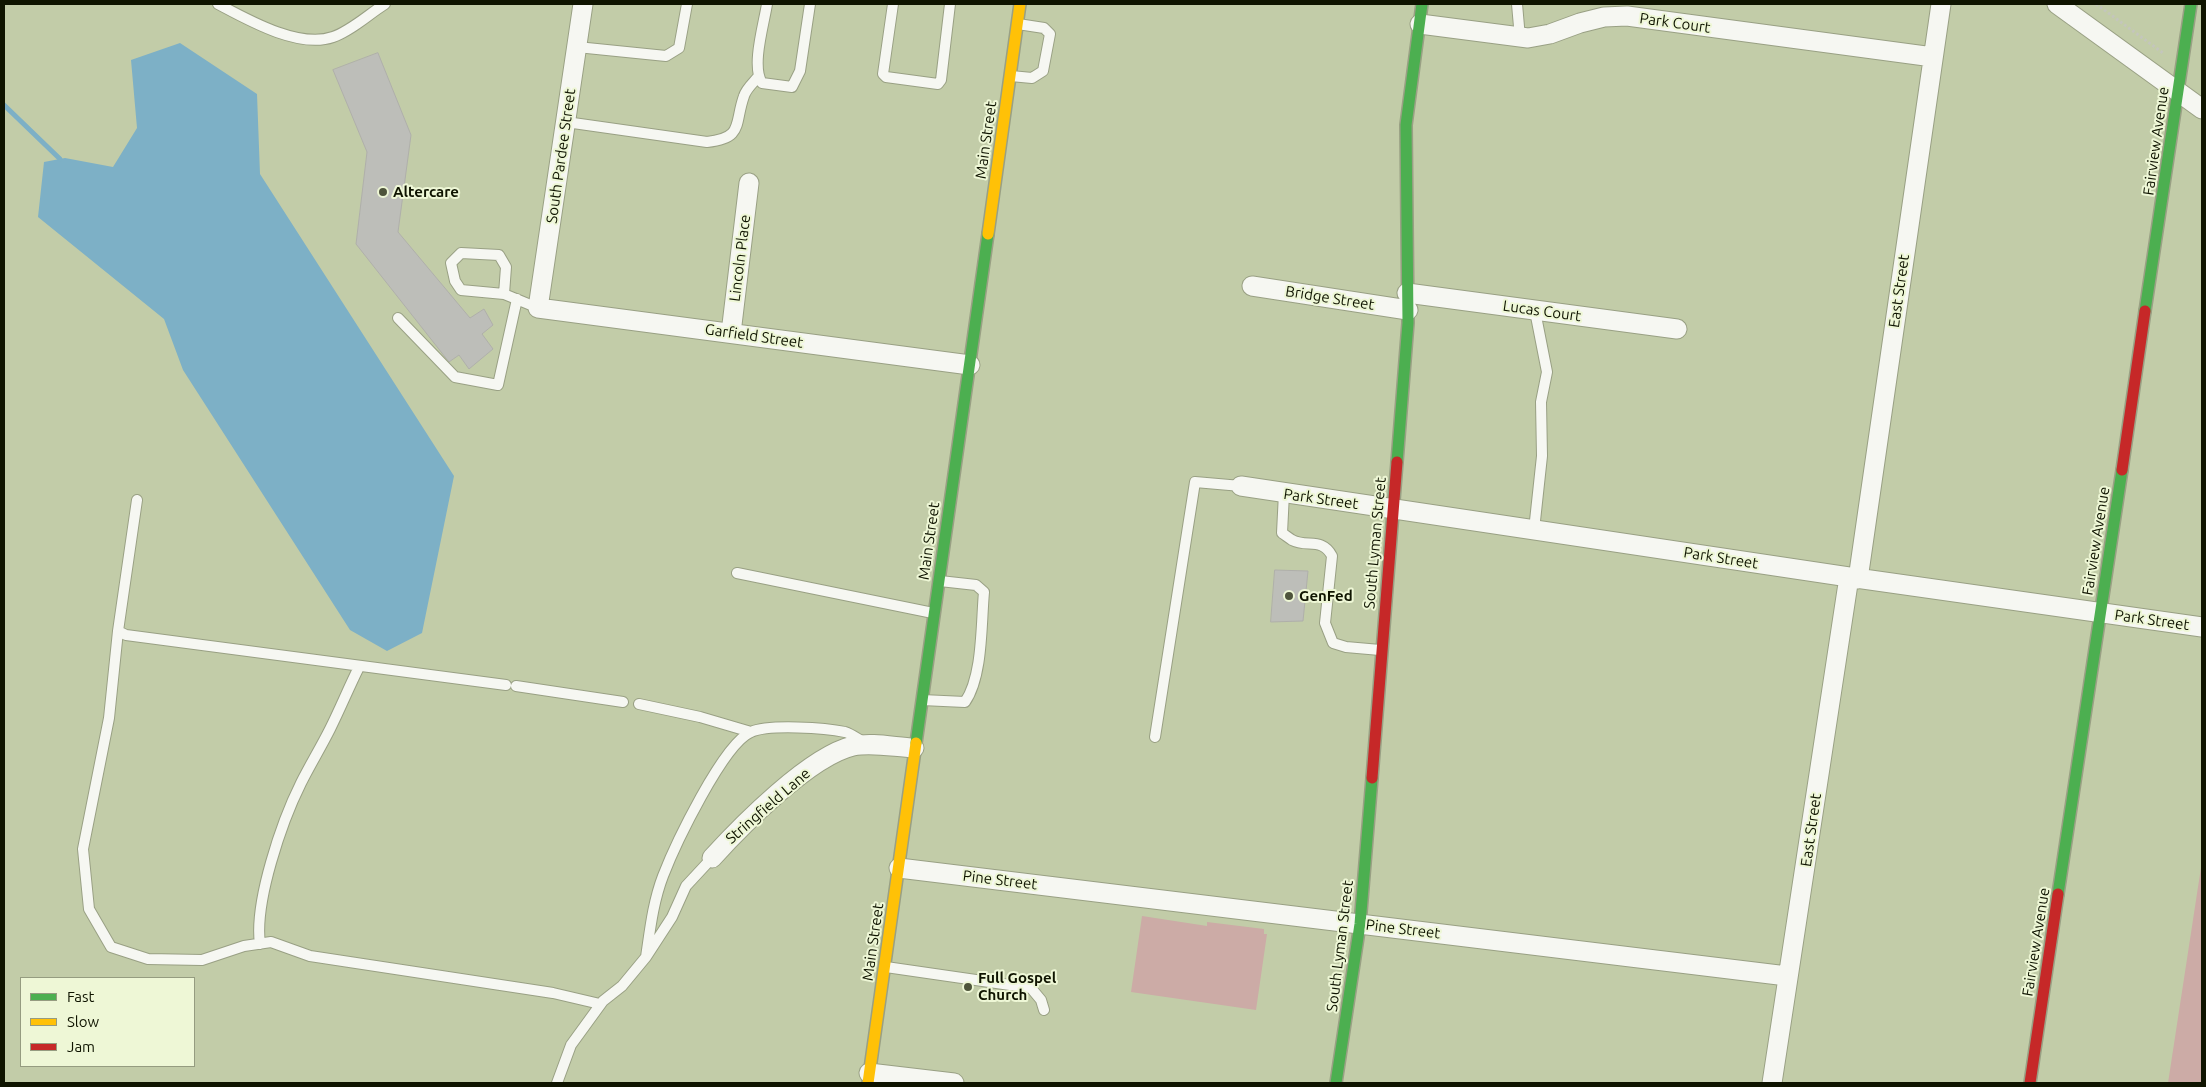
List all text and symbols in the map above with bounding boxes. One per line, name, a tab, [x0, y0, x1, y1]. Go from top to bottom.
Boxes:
street label: Park Court	[1638, 9, 1712, 37]
street label: Fairview Avenue	[2139, 86, 2173, 196]
street label: South Pardee Street	[543, 87, 579, 225]
street label: Main Street	[972, 100, 1000, 180]
place label: Altercare	[393, 183, 459, 201]
marker: Altercare	[377, 186, 389, 198]
street label: Lincoln Place	[726, 214, 754, 302]
street label: East Street	[1885, 253, 1913, 329]
street label: Bridge Street	[1284, 282, 1376, 314]
street label: Lucas Court	[1502, 297, 1582, 325]
street label: Garfield Street	[704, 320, 804, 352]
street label: South Lyman Street	[1360, 476, 1390, 610]
street label: Park Street	[1283, 485, 1359, 513]
street label: Fairview Avenue	[2079, 485, 2113, 597]
street label: Main Street	[915, 501, 943, 581]
street label: Park Street	[1682, 543, 1760, 573]
place label: GenFed	[1299, 587, 1353, 605]
marker: GenFed	[1283, 590, 1295, 602]
street label: Park Street	[2114, 606, 2190, 634]
street label: Stringfield Lane	[722, 764, 814, 848]
street label: East Street	[1797, 792, 1825, 868]
street label: Pine Street	[962, 867, 1038, 893]
street label: South Lyman Street	[1323, 879, 1357, 1013]
street label: Fairview Avenue	[2019, 886, 2053, 998]
street label: Main Street	[859, 902, 887, 982]
street label: Pine Street	[1365, 916, 1441, 942]
place label: Full Gospel Church	[978, 969, 1056, 1004]
legend	[20, 977, 195, 1067]
marker: Full Gospel Church	[962, 981, 974, 993]
text: Fast	[67, 988, 94, 1005]
text: Slow	[67, 1013, 99, 1030]
text: Jam	[67, 1038, 95, 1055]

